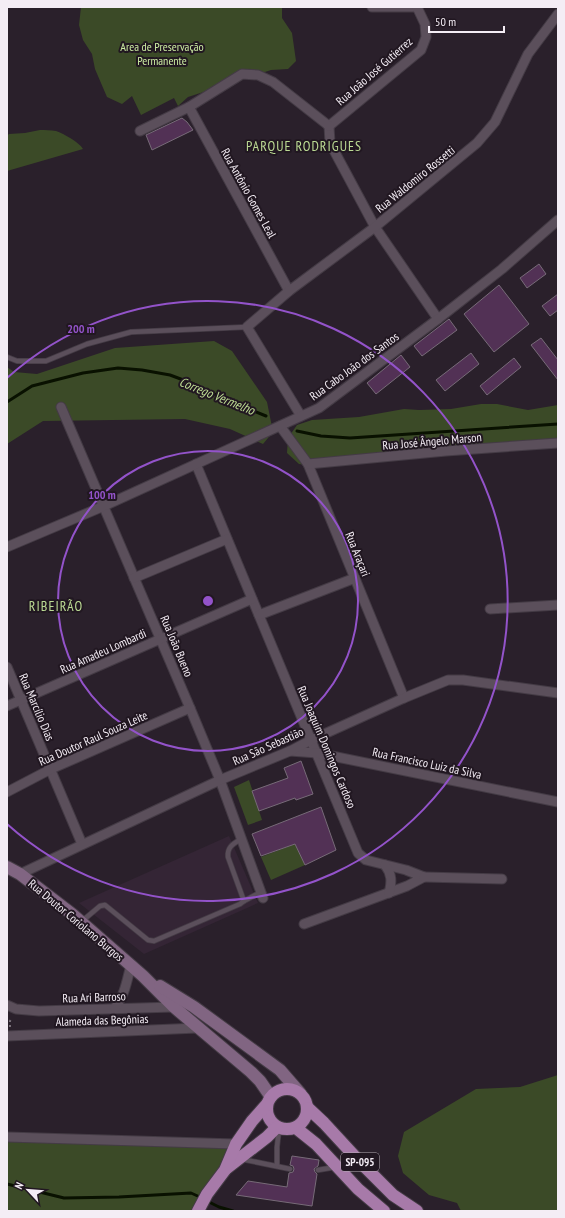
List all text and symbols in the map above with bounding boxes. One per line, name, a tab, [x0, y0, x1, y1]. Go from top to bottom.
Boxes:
scale bar	[429, 8, 504, 34]
text: 50 m	[435, 14, 456, 29]
street label: Rua João José Gutierrez	[333, 34, 415, 108]
park label: Area de Preservação Permanente	[120, 39, 204, 68]
district label: PARQUE RODRIGUES	[246, 137, 362, 155]
street label: Rua Waldomiro Rossetti	[372, 142, 458, 216]
street label: Rua Antônio Gomes Leal	[218, 145, 280, 241]
text: 200 m	[67, 321, 95, 336]
street label: Rua Cabo João dos Santos	[306, 329, 402, 403]
water label: Corrego Vermelho	[177, 373, 258, 419]
street label: Rua José Ângelo Marson	[382, 429, 482, 453]
text: 100 m	[88, 487, 116, 502]
street label: Rua Araçari	[342, 530, 374, 578]
centre of rings	[201, 594, 215, 608]
district label: RIBEIRÃO	[29, 597, 83, 615]
street label: Rua João Bueno	[157, 613, 197, 679]
street label: Rua Amadeu Lombardi	[58, 625, 148, 677]
street label: Rua Marcílio Dias	[16, 671, 58, 743]
street label: Rua Joaquim Domingos Cardoso	[294, 683, 360, 811]
street label: Rua Doutor Raul Souza Leite	[36, 707, 150, 769]
street label: Rua São Sebastião	[230, 724, 306, 768]
street label: Rua Francisco Luiz da Silva	[371, 744, 483, 782]
street label: Rua Doutor Coriolano Burgos	[25, 876, 127, 964]
street label: Rua Ari Barroso	[62, 988, 126, 1006]
street label: Alameda das Begônias	[55, 1011, 149, 1029]
road number: SP-095	[341, 1153, 379, 1171]
north arrow	[8, 1170, 48, 1210]
text: N	[11, 1180, 27, 1191]

